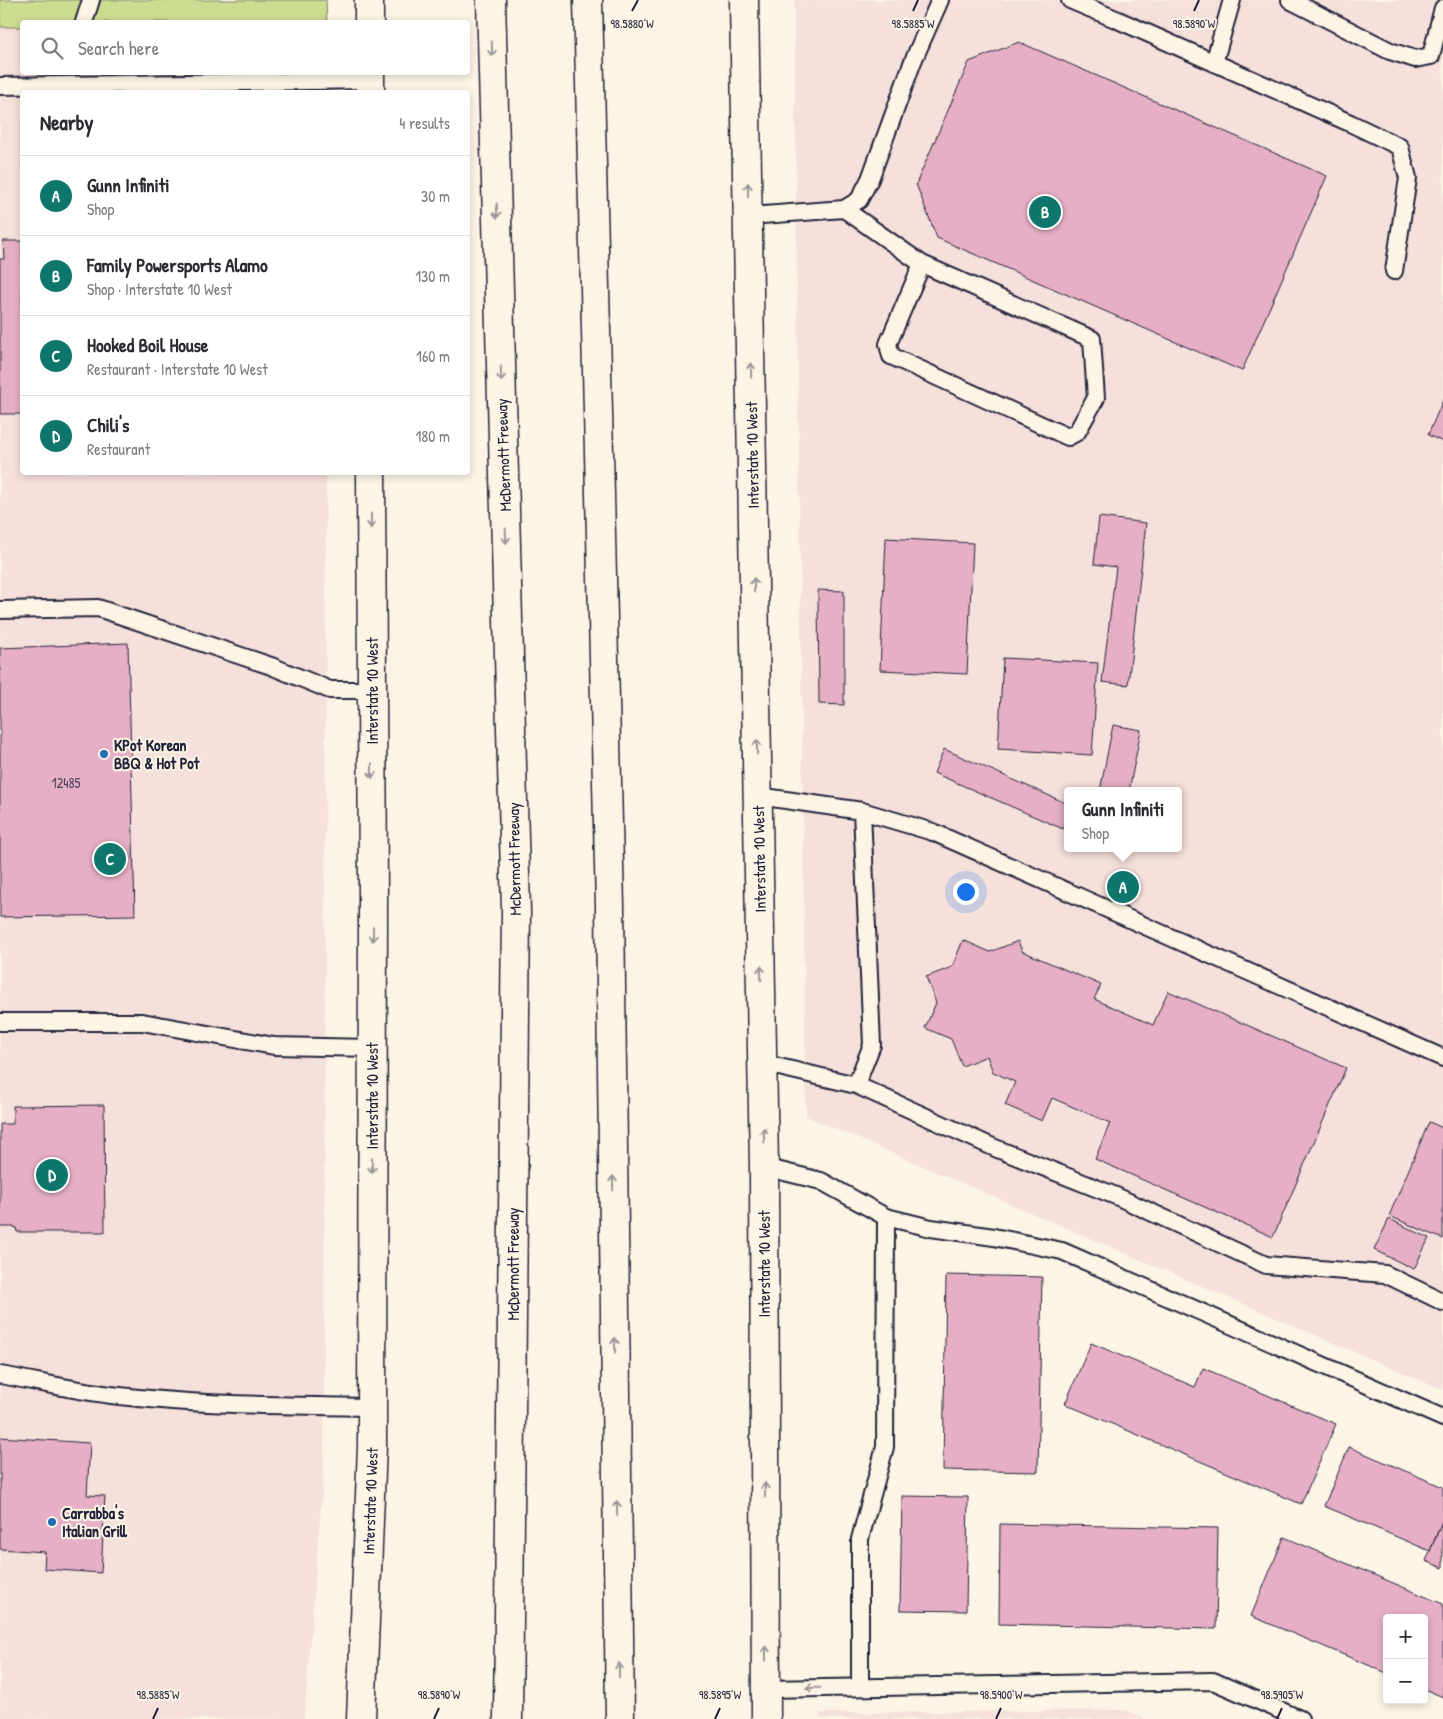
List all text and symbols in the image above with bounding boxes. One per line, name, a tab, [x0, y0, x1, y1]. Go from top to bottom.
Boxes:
text: 98.5880°W	[610, 15, 654, 32]
text: 98.5885°W	[892, 15, 935, 32]
text: 98.5890°W	[1173, 15, 1216, 32]
search box	[20, 20, 470, 75]
icon: search	[38, 34, 66, 62]
text: Search here	[78, 35, 159, 61]
one-way arrow	[487, 40, 497, 56]
text: Nearby	[40, 108, 93, 137]
text: 4 results	[399, 112, 450, 134]
text: Gunn Infiniti	[87, 172, 170, 198]
one-way arrow	[743, 182, 753, 198]
text: A	[52, 185, 60, 207]
text: 30 m	[421, 185, 450, 207]
pin: B	[1029, 193, 1061, 231]
text: Shop	[87, 198, 114, 220]
one-way arrow	[492, 203, 501, 219]
text: Family Powersports Alamo	[87, 252, 268, 278]
text: B	[52, 265, 60, 287]
text: 130 m	[415, 265, 450, 287]
text: Shop · Interstate 10 West	[87, 278, 232, 300]
text: Hooked Boil House	[87, 332, 208, 358]
text: C	[52, 345, 60, 367]
text: 160 m	[416, 345, 450, 367]
text: Restaurant · Interstate 10 West	[87, 358, 268, 380]
one-way arrow	[746, 362, 756, 378]
one-way arrow	[496, 365, 506, 381]
street label: McDermott Freeway	[490, 398, 516, 512]
street label: Interstate 10 West	[740, 401, 764, 509]
text: Chili's	[87, 412, 129, 438]
text: D	[52, 425, 60, 447]
text: 180 m	[416, 425, 450, 447]
text: Restaurant	[87, 438, 150, 460]
one-way arrow	[366, 512, 376, 529]
one-way arrow	[501, 528, 510, 544]
one-way arrow	[750, 577, 759, 593]
street label: Interstate 10 West	[361, 637, 383, 745]
place label: KPot Korean BBQ & Hot Pot	[114, 734, 200, 774]
one-way arrow	[752, 739, 762, 756]
marker: KPot Korean BBQ & Hot Pot	[98, 748, 110, 760]
one-way arrow	[367, 762, 377, 779]
house number: 12485	[52, 773, 81, 792]
popup	[1064, 787, 1182, 852]
text: Gunn Infiniti	[1082, 796, 1164, 822]
street label: McDermott Freeway	[502, 802, 526, 916]
street label: Interstate 10 West	[747, 805, 771, 913]
text: Shop	[1082, 822, 1109, 844]
pin: C	[94, 840, 126, 878]
pin: A	[1107, 868, 1139, 906]
your location	[953, 879, 979, 905]
one-way arrow	[368, 925, 378, 941]
one-way arrow	[756, 965, 766, 982]
street label: Interstate 10 West	[361, 1042, 383, 1150]
one-way arrow	[759, 1128, 768, 1144]
pin: D	[36, 1156, 68, 1194]
one-way arrow	[367, 1158, 377, 1174]
one-way arrow	[608, 1175, 618, 1192]
street label: McDermott Freeway	[502, 1207, 524, 1321]
street label: Interstate 10 West	[753, 1210, 775, 1318]
one-way arrow	[610, 1338, 620, 1354]
street label: Interstate 10 West	[357, 1447, 383, 1555]
one-way arrow	[760, 1483, 770, 1499]
one-way arrow	[612, 1500, 622, 1516]
place label: Carrabba's Italian Grill	[62, 1502, 128, 1542]
marker: Carrabba's Italian Grill	[46, 1516, 58, 1528]
map controls	[1383, 1614, 1428, 1704]
button: +	[1383, 1614, 1428, 1659]
one-way arrow	[761, 1645, 771, 1662]
button: −	[1383, 1659, 1428, 1704]
one-way arrow	[614, 1663, 624, 1679]
one-way arrow	[805, 1684, 821, 1693]
text: 98.5885°W	[137, 1686, 180, 1703]
text: 98.5890°W	[418, 1686, 461, 1703]
text: 98.5895°W	[699, 1686, 742, 1703]
text: 98.5900°W	[980, 1686, 1023, 1703]
text: 98.5905°W	[1261, 1686, 1304, 1703]

